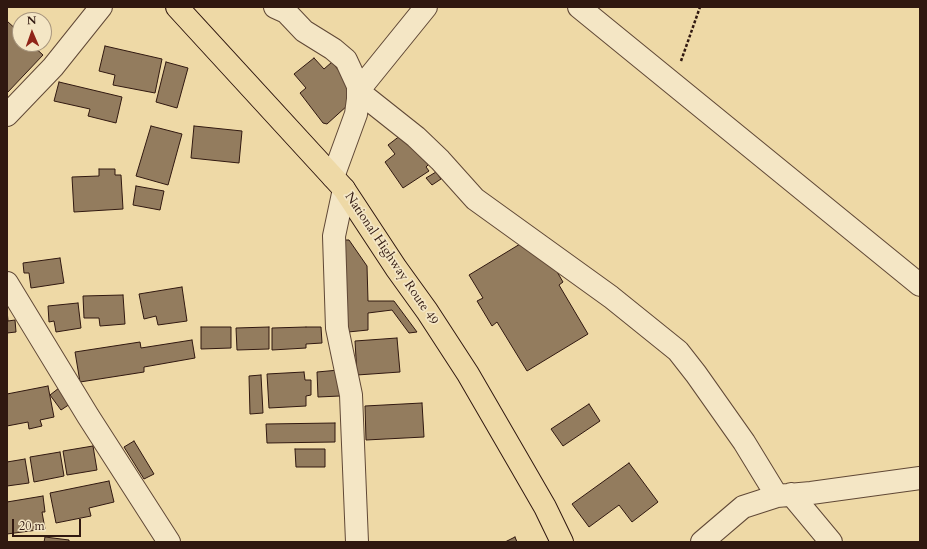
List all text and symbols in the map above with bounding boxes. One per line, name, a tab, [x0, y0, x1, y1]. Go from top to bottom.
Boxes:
north arrow	[12, 12, 52, 52]
text: N	[27, 13, 37, 28]
street label: National Highway Route 49	[341, 190, 441, 328]
scale bar	[14, 511, 83, 537]
text: 20 m	[19, 518, 45, 534]

